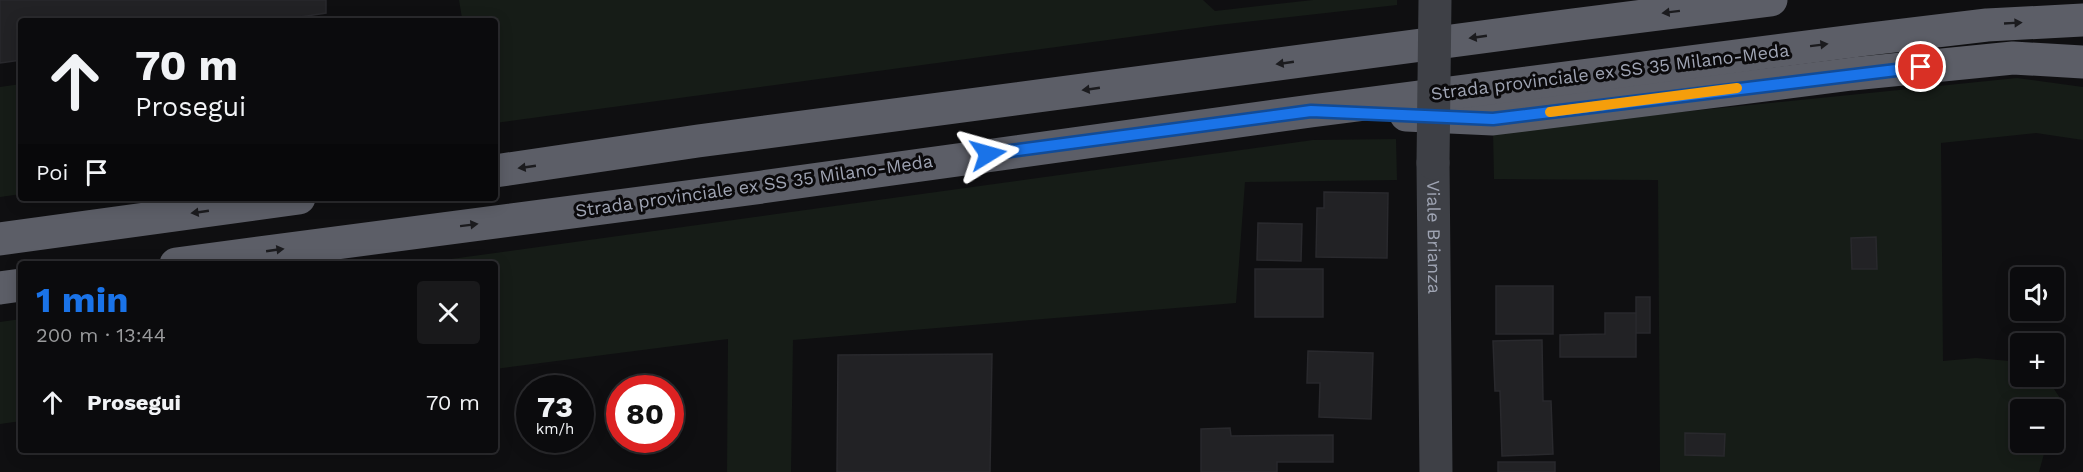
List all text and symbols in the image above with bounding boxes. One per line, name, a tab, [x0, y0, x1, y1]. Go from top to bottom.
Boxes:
one-way arrow	[1662, 8, 1681, 17]
one-way arrow	[2003, 19, 2022, 28]
one-way arrow	[1468, 33, 1487, 42]
street label: Strada provinciale ex SS 35 Milano-Meda	[1430, 39, 1790, 104]
one-way arrow	[1810, 40, 1829, 50]
text: 70 m	[135, 41, 238, 90]
pin	[1895, 41, 1946, 92]
icon: ahead	[36, 42, 114, 120]
icon: arrive	[1904, 50, 1937, 83]
one-way arrow	[1275, 59, 1294, 68]
one-way arrow	[1082, 84, 1101, 94]
text: Prosegui	[135, 91, 246, 123]
position arrow	[956, 122, 1020, 186]
street label: Strada provinciale ex SS 35 Milano-Meda	[574, 150, 934, 221]
icon: arrive	[80, 156, 113, 189]
text: Poi	[36, 160, 68, 185]
one-way arrow	[517, 162, 536, 172]
street label: Viale Brianza	[1423, 180, 1445, 294]
one-way arrow	[190, 207, 209, 216]
one-way arrow	[459, 220, 478, 229]
one-way arrow	[266, 246, 285, 255]
map controls	[2010, 267, 2064, 453]
button: sound	[2010, 267, 2064, 321]
text: 1 min	[36, 279, 128, 321]
button: close	[417, 281, 480, 344]
text: 200 m · 13:44	[36, 323, 166, 347]
button: +	[2010, 333, 2064, 387]
speed limit sign: 80	[606, 375, 684, 453]
icon: ahead	[36, 386, 69, 419]
text: 73	[537, 389, 573, 424]
text: Prosegui	[87, 390, 181, 415]
text: 70 m	[426, 390, 480, 415]
button: −	[2010, 399, 2064, 453]
text: km/h	[536, 420, 574, 438]

